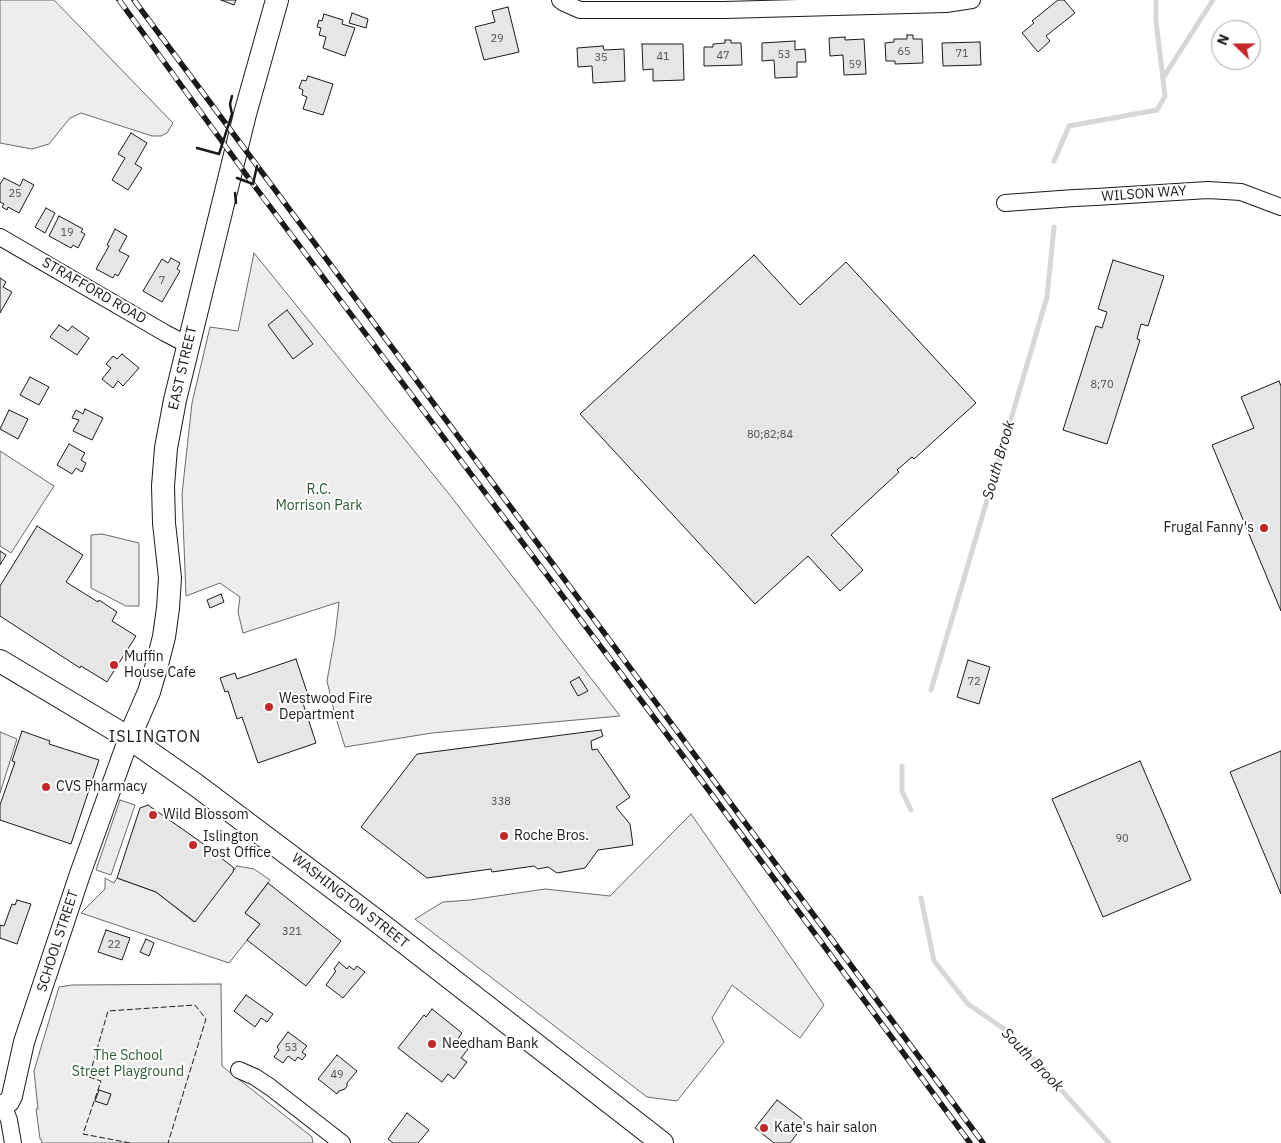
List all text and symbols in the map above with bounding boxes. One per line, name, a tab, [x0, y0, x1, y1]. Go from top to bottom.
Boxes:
north arrow	[1211, 20, 1261, 70]
house number: 29	[490, 32, 504, 46]
text: N	[1213, 32, 1233, 48]
house number: 65	[897, 45, 911, 59]
house number: 71	[955, 47, 969, 61]
house number: 53	[777, 48, 791, 62]
house number: 47	[716, 49, 730, 63]
house number: 41	[656, 50, 670, 64]
house number: 35	[594, 51, 608, 65]
house number: 59	[848, 58, 862, 72]
street label: WILSON WAY	[1101, 183, 1187, 205]
house number: 25	[8, 187, 22, 201]
house number: 19	[60, 226, 74, 240]
street label: STRAFFORD ROAD	[39, 254, 149, 328]
house number: 7	[159, 274, 165, 288]
street label: EAST STREET	[165, 324, 201, 412]
house number: 8;70	[1090, 378, 1114, 392]
water label: South Brook	[979, 418, 1019, 502]
house number: 80;82;84	[747, 428, 793, 442]
park label: R.C. Morrison Park	[275, 482, 363, 514]
place label: Frugal Fanny's	[1163, 520, 1254, 536]
marker: Frugal Fanny's	[1258, 522, 1270, 534]
place label: Muffin House Cafe	[124, 649, 196, 682]
marker: Muffin House Cafe	[108, 659, 120, 671]
house number: 72	[967, 675, 981, 689]
place label: Westwood Fire Department	[279, 691, 372, 724]
marker: Westwood Fire Department	[263, 701, 275, 713]
district label: ISLINGTON	[108, 727, 202, 747]
place label: CVS Pharmacy	[56, 779, 147, 795]
marker: CVS Pharmacy	[40, 781, 52, 793]
house number: 338	[491, 795, 511, 809]
place label: Wild Blossom	[163, 807, 249, 823]
marker: Wild Blossom	[147, 809, 159, 821]
place label: Roche Bros.	[514, 828, 589, 844]
place label: Islington Post Office	[203, 829, 271, 862]
marker: Roche Bros.	[498, 830, 510, 842]
house number: 90	[1115, 832, 1129, 846]
marker: Islington Post Office	[187, 839, 199, 851]
street label: WASHINGTON STREET	[288, 850, 412, 952]
street label: SCHOOL STREET	[34, 888, 82, 994]
house number: 321	[282, 925, 302, 939]
house number: 22	[107, 938, 121, 952]
water label: South Brook	[997, 1025, 1067, 1095]
place label: Needham Bank	[442, 1036, 538, 1052]
marker: Needham Bank	[426, 1038, 438, 1050]
house number: 53	[284, 1041, 298, 1055]
park label: The School Street Playground	[72, 1048, 184, 1080]
house number: 49	[330, 1068, 344, 1082]
place label: Kate's hair salon	[774, 1120, 877, 1136]
marker: Kate's hair salon	[758, 1122, 770, 1134]

